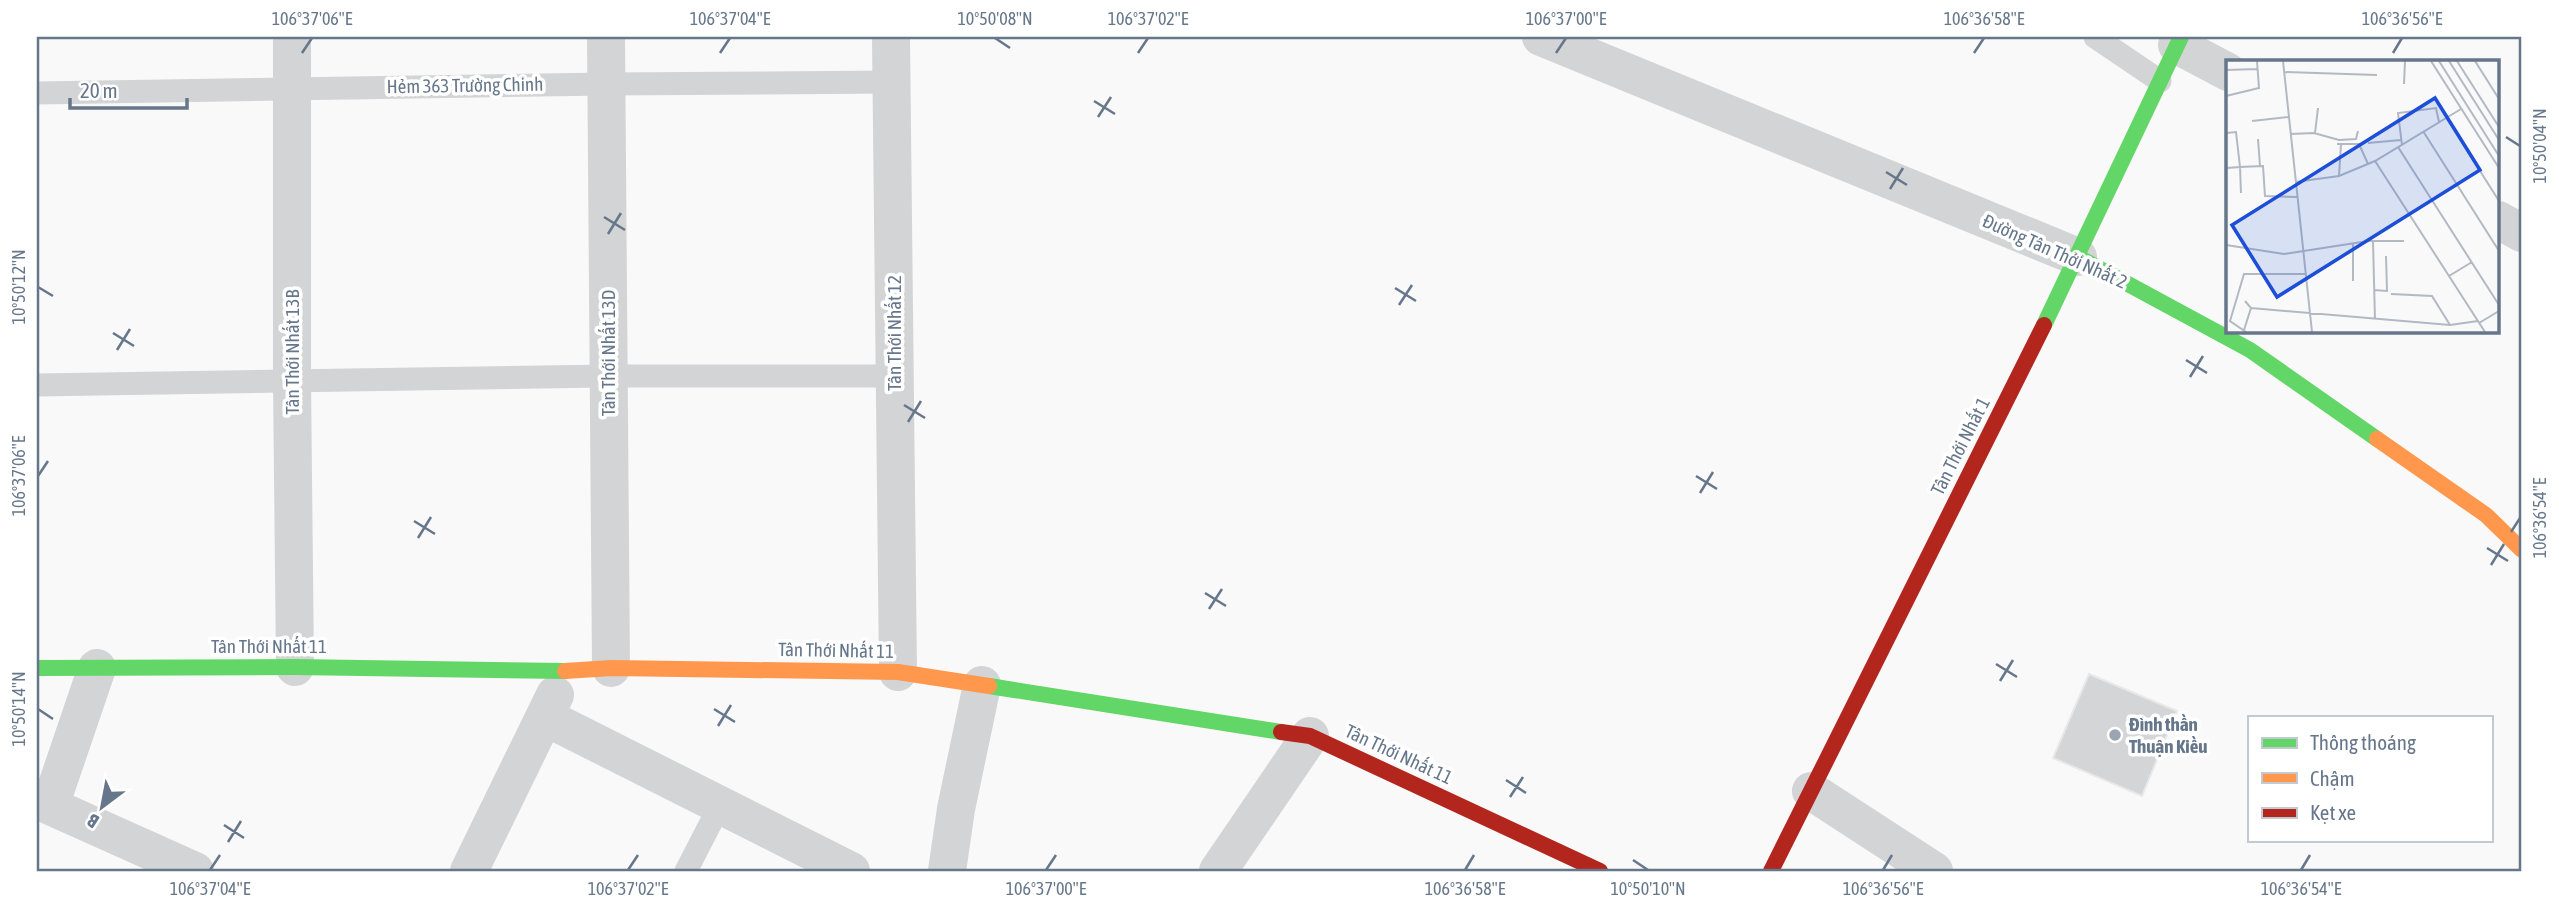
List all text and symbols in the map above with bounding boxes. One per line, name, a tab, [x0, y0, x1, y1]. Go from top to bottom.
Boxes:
text: 106°37'06"E	[272, 8, 353, 29]
text: 106°37'04"E	[690, 8, 771, 29]
text: 10°50'08"N	[957, 8, 1033, 29]
text: 106°37'02"E	[1108, 8, 1189, 29]
text: 106°37'00"E	[1526, 8, 1607, 29]
text: 106°36'58"E	[1944, 8, 2025, 29]
text: 106°36'56"E	[2362, 8, 2443, 29]
inset map	[2226, 60, 2500, 332]
scale bar	[70, 66, 187, 110]
street label: Hẻm 363 Trường Chinh	[386, 73, 544, 97]
text: 20 m	[80, 78, 118, 102]
text: 10°50'04"N	[2529, 108, 2550, 184]
street label: Đường Tân Thới Nhất 2	[1979, 209, 2131, 293]
text: 10°50'12"N	[8, 249, 29, 325]
street label: Tân Thới Nhất 12	[883, 275, 905, 391]
street label: Tân Thới Nhất 13B	[281, 290, 303, 414]
street label: Tân Thới Nhất 13D	[597, 290, 619, 416]
street label: Tân Thới Nhất 1	[1926, 393, 1994, 499]
text: 106°37'06"E	[8, 435, 29, 516]
text: 106°36'54"E	[2529, 477, 2550, 558]
street label: Tân Thới Nhất 11	[211, 635, 327, 657]
street label: Tân Thới Nhất 11	[778, 638, 894, 662]
text: 10°50'14"N	[8, 671, 29, 747]
place label: Đình thần Thuận Kiều	[2129, 713, 2208, 757]
legend	[2248, 716, 2492, 842]
street label: Tân Thới Nhất 11	[1342, 720, 1456, 788]
marker: Đình thần Thuận Kiều	[2107, 727, 2123, 743]
text: Thông thoáng	[2310, 730, 2416, 754]
text: Chậm	[2310, 766, 2355, 790]
north arrow	[66, 772, 136, 842]
text: Kẹt xe	[2310, 800, 2356, 824]
text: B	[83, 810, 103, 833]
text: 106°37'04"E	[170, 878, 251, 899]
text: 106°37'02"E	[588, 878, 669, 899]
text: 106°37'00"E	[1006, 878, 1087, 899]
text: 106°36'58"E	[1425, 878, 1506, 899]
text: 10°50'10"N	[1610, 878, 1686, 899]
text: 106°36'56"E	[1843, 878, 1924, 899]
text: 106°36'54"E	[2261, 878, 2342, 899]

